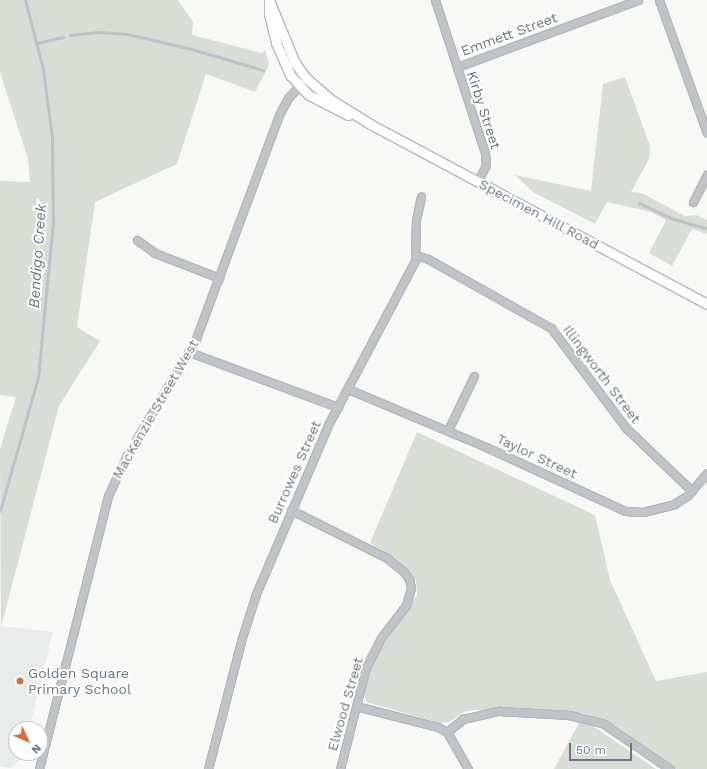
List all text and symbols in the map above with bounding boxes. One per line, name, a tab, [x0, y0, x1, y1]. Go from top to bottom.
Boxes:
street label: Emmett Street	[459, 9, 559, 59]
street label: Kirby Street	[463, 69, 505, 151]
street label: Specimen Hill Road	[476, 175, 602, 253]
water label: Bendigo Creek	[25, 203, 51, 309]
street label: Illingworth Street	[560, 321, 644, 427]
street label: MacKenzie Street West	[108, 336, 202, 482]
street label: Burrowes Street	[264, 418, 324, 526]
street label: Taylor Street	[494, 430, 580, 482]
street label: Elwood Street	[324, 655, 366, 753]
place label: Golden Square Primary School	[28, 665, 132, 698]
marker: Golden Square Primary School	[15, 676, 25, 686]
north arrow	[8, 721, 48, 761]
scale bar	[571, 735, 634, 761]
text: N	[29, 742, 44, 756]
text: 50 m	[576, 743, 606, 757]

